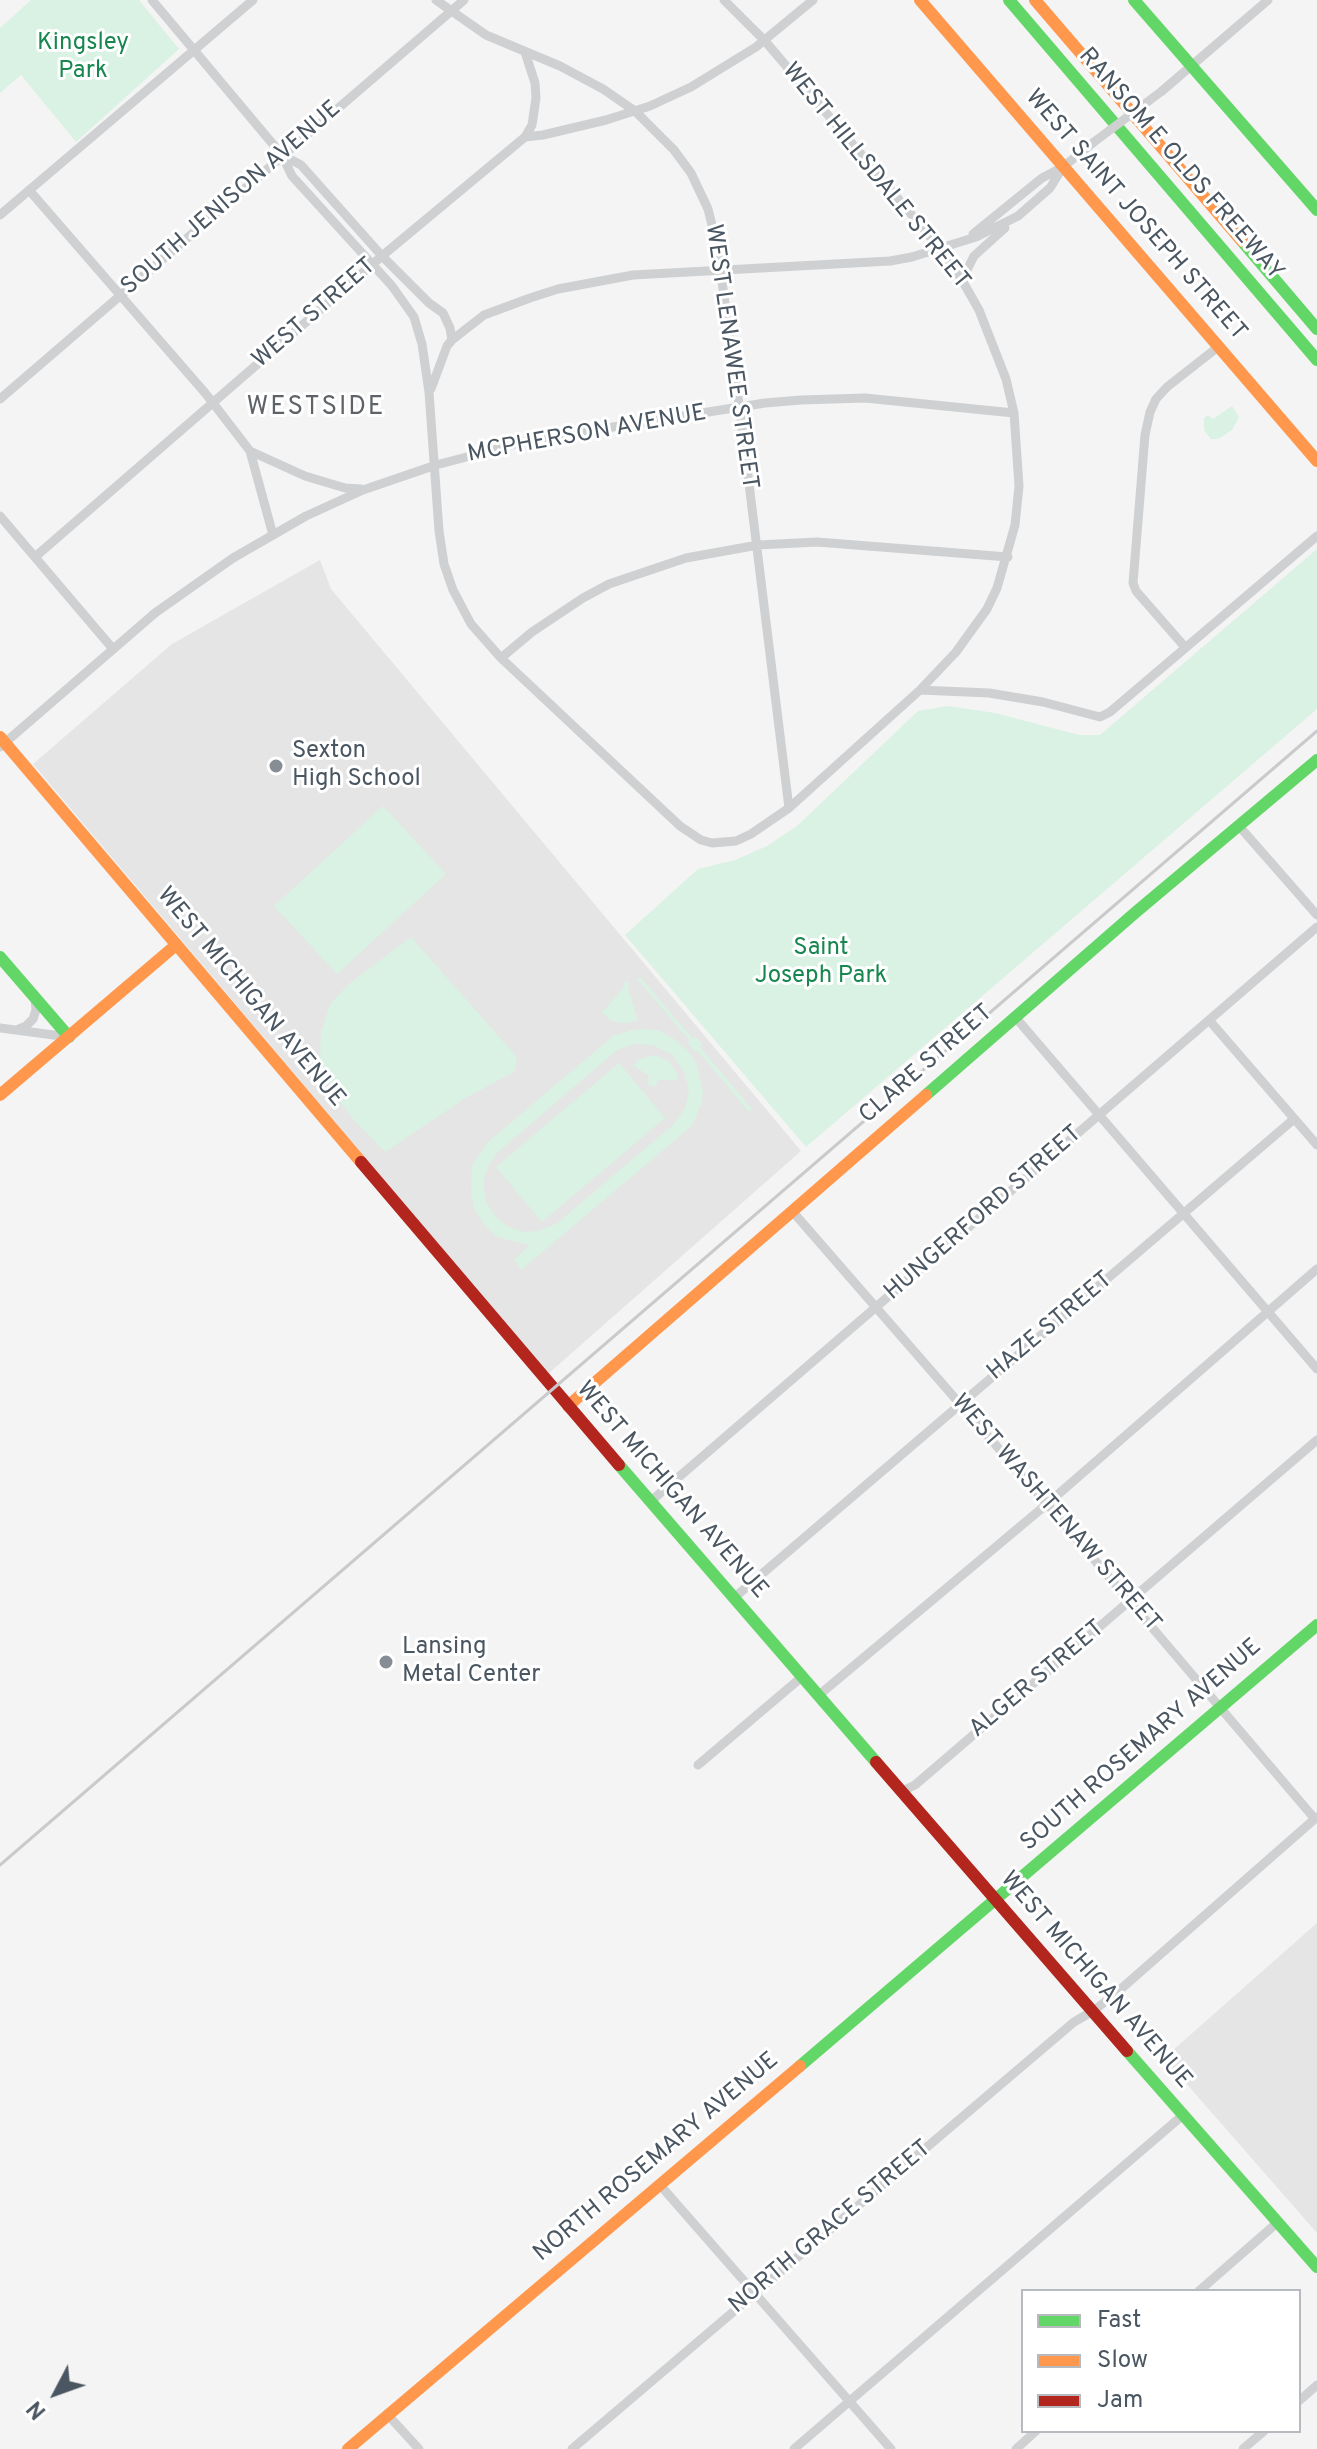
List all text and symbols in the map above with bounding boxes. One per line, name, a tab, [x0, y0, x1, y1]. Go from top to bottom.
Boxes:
park label: Kingsley Park	[37, 30, 129, 86]
street label: RANSOM E OLDS FREEWAY	[1071, 43, 1289, 287]
street label: WEST HILLSDALE STREET	[775, 58, 975, 296]
street label: WEST SAINT JOSEPH STREET	[1018, 85, 1252, 347]
street label: SOUTH JENISON AVENUE	[116, 96, 348, 302]
street label: WEST LENAWEE STREET	[697, 223, 763, 491]
street label: WEST STREET	[247, 253, 383, 375]
district label: WESTSIDE	[247, 393, 385, 425]
street label: MCPHERSON AVENUE	[465, 400, 709, 470]
place label: Sexton High School	[292, 738, 421, 794]
marker: Sexton High School	[267, 757, 285, 775]
street label: WEST MICHIGAN AVENUE	[150, 882, 350, 1114]
park label: Saint Joseph Park	[755, 935, 887, 991]
street label: CLARE STREET	[854, 999, 1000, 1131]
street label: HUNGERFORD STREET	[879, 1120, 1089, 1308]
street label: HAZE STREET	[983, 1266, 1119, 1388]
street label: WEST MICHIGAN AVENUE	[569, 1377, 773, 1605]
street label: WEST WASHTENAW STREET	[944, 1389, 1166, 1639]
street label: ALGER STREET	[965, 1615, 1111, 1745]
place label: Lansing Metal Center	[402, 1634, 541, 1690]
street label: SOUTH ROSEMARY AVENUE	[1016, 1634, 1268, 1858]
marker: Lansing Metal Center	[377, 1653, 395, 1671]
street label: WEST MICHIGAN AVENUE	[993, 1867, 1197, 2095]
street label: NORTH ROSEMARY AVENUE	[529, 2047, 785, 2269]
street label: NORTH GRACE STREET	[724, 2135, 938, 2321]
legend	[1021, 2289, 1301, 2433]
text: Fast	[1097, 2306, 1141, 2336]
text: Slow	[1097, 2346, 1148, 2376]
north arrow	[16, 2353, 96, 2433]
text: Jam	[1097, 2386, 1143, 2416]
text: N	[22, 2394, 53, 2424]

